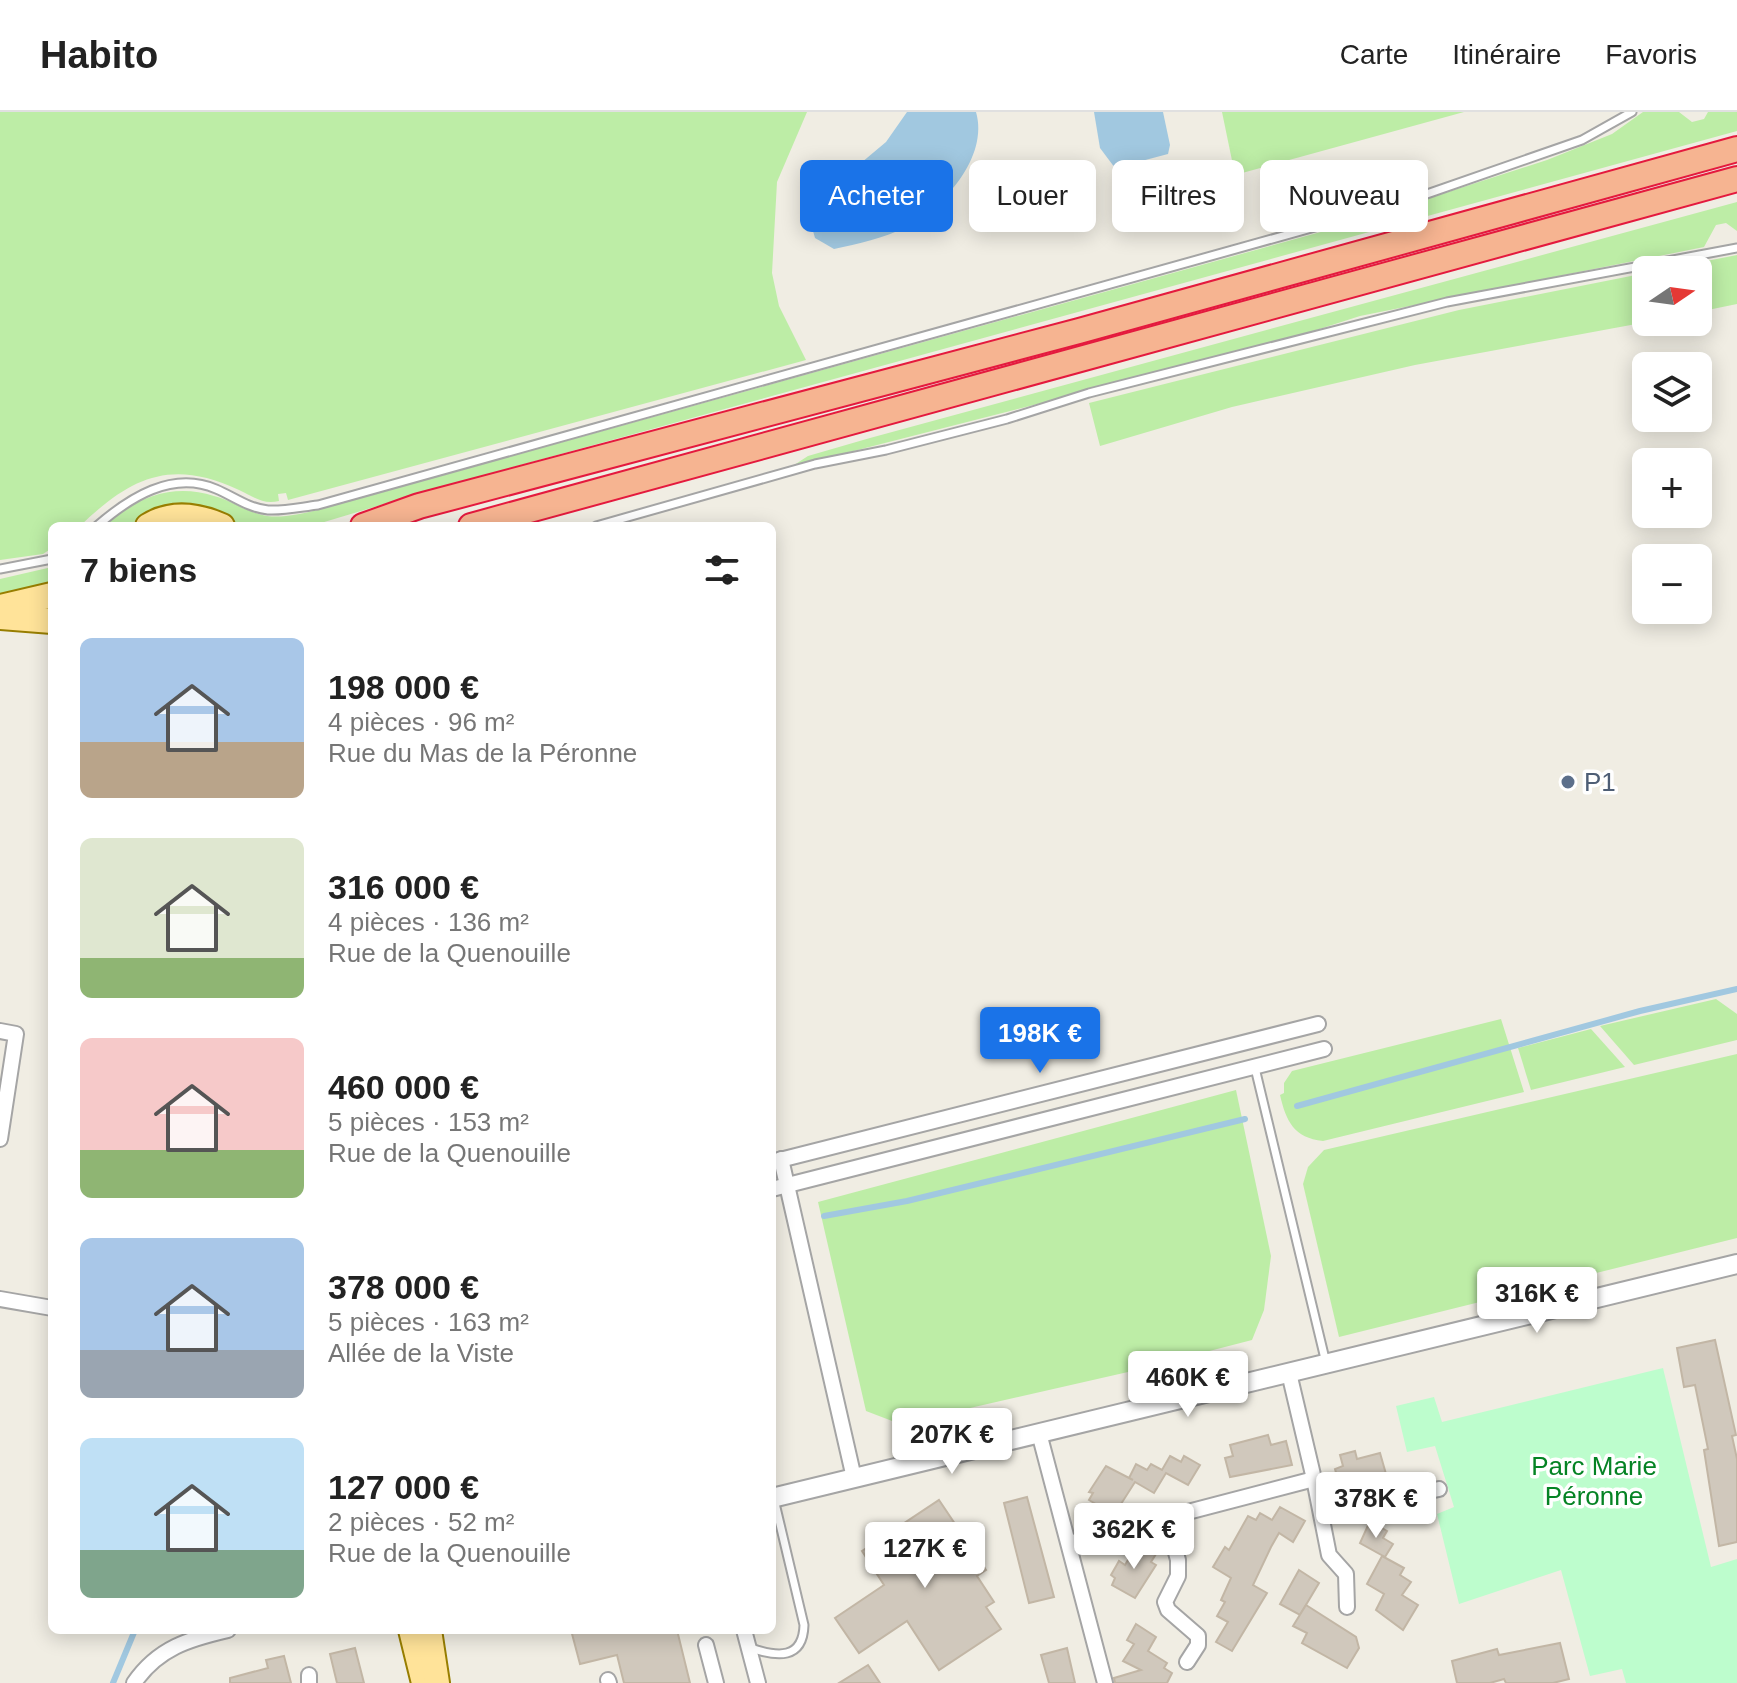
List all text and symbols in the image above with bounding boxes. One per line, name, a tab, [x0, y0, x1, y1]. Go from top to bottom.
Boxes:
text: Habito	[40, 34, 158, 76]
text: Carte	[1340, 39, 1408, 70]
text: Itinéraire	[1452, 39, 1561, 70]
text: Favoris	[1605, 39, 1697, 70]
chip: Acheter	[800, 160, 953, 232]
chip: Louer	[969, 160, 1096, 232]
chip: Filtres	[1112, 160, 1244, 232]
chip: Nouveau	[1260, 160, 1428, 232]
north arrow	[1632, 256, 1712, 336]
map controls	[1632, 256, 1712, 624]
button: layers	[1632, 352, 1712, 432]
button: +	[1632, 448, 1712, 528]
button: −	[1632, 544, 1712, 624]
icon: filters	[700, 548, 744, 592]
text: 7 biens	[80, 551, 197, 589]
text: 198 000 €	[328, 668, 479, 706]
icon: home	[144, 670, 240, 766]
text: 4 pièces · 96 m²	[328, 707, 514, 737]
text: Rue du Mas de la Péronne	[328, 738, 637, 768]
place label: P1	[1584, 767, 1616, 797]
marker: P1	[1559, 773, 1577, 791]
text: 316 000 €	[328, 868, 479, 906]
icon: home	[144, 870, 240, 966]
text: 4 pièces · 136 m²	[328, 907, 529, 937]
text: Rue de la Quenouille	[328, 938, 571, 968]
pin: 198K €	[975, 1007, 1105, 1075]
text: 198K €	[998, 1018, 1082, 1048]
text: 460 000 €	[328, 1068, 479, 1106]
icon: home	[144, 1070, 240, 1166]
text: 5 pièces · 153 m²	[328, 1107, 529, 1137]
text: Rue de la Quenouille	[328, 1138, 571, 1168]
pin: 316K €	[1472, 1267, 1602, 1335]
text: 378 000 €	[328, 1268, 479, 1306]
icon: home	[144, 1270, 240, 1366]
text: 316K €	[1495, 1278, 1579, 1308]
text: 5 pièces · 163 m²	[328, 1307, 529, 1337]
text: Allée de la Viste	[328, 1338, 514, 1368]
pin: 460K €	[1123, 1351, 1253, 1419]
text: 460K €	[1146, 1362, 1230, 1392]
pin: 207K €	[887, 1408, 1017, 1476]
text: 207K €	[910, 1419, 994, 1449]
park label: Parc Marie Péronne	[1531, 1451, 1657, 1511]
text: 127 000 €	[328, 1468, 479, 1506]
icon: home	[144, 1470, 240, 1566]
pin: 378K €	[1311, 1472, 1441, 1540]
text: 378K €	[1334, 1483, 1418, 1513]
pin: 362K €	[1069, 1503, 1199, 1571]
text: 2 pièces · 52 m²	[328, 1507, 514, 1537]
text: 362K €	[1092, 1514, 1176, 1544]
pin: 127K €	[860, 1522, 990, 1590]
text: 127K €	[883, 1533, 967, 1563]
text: Rue de la Quenouille	[328, 1538, 571, 1568]

